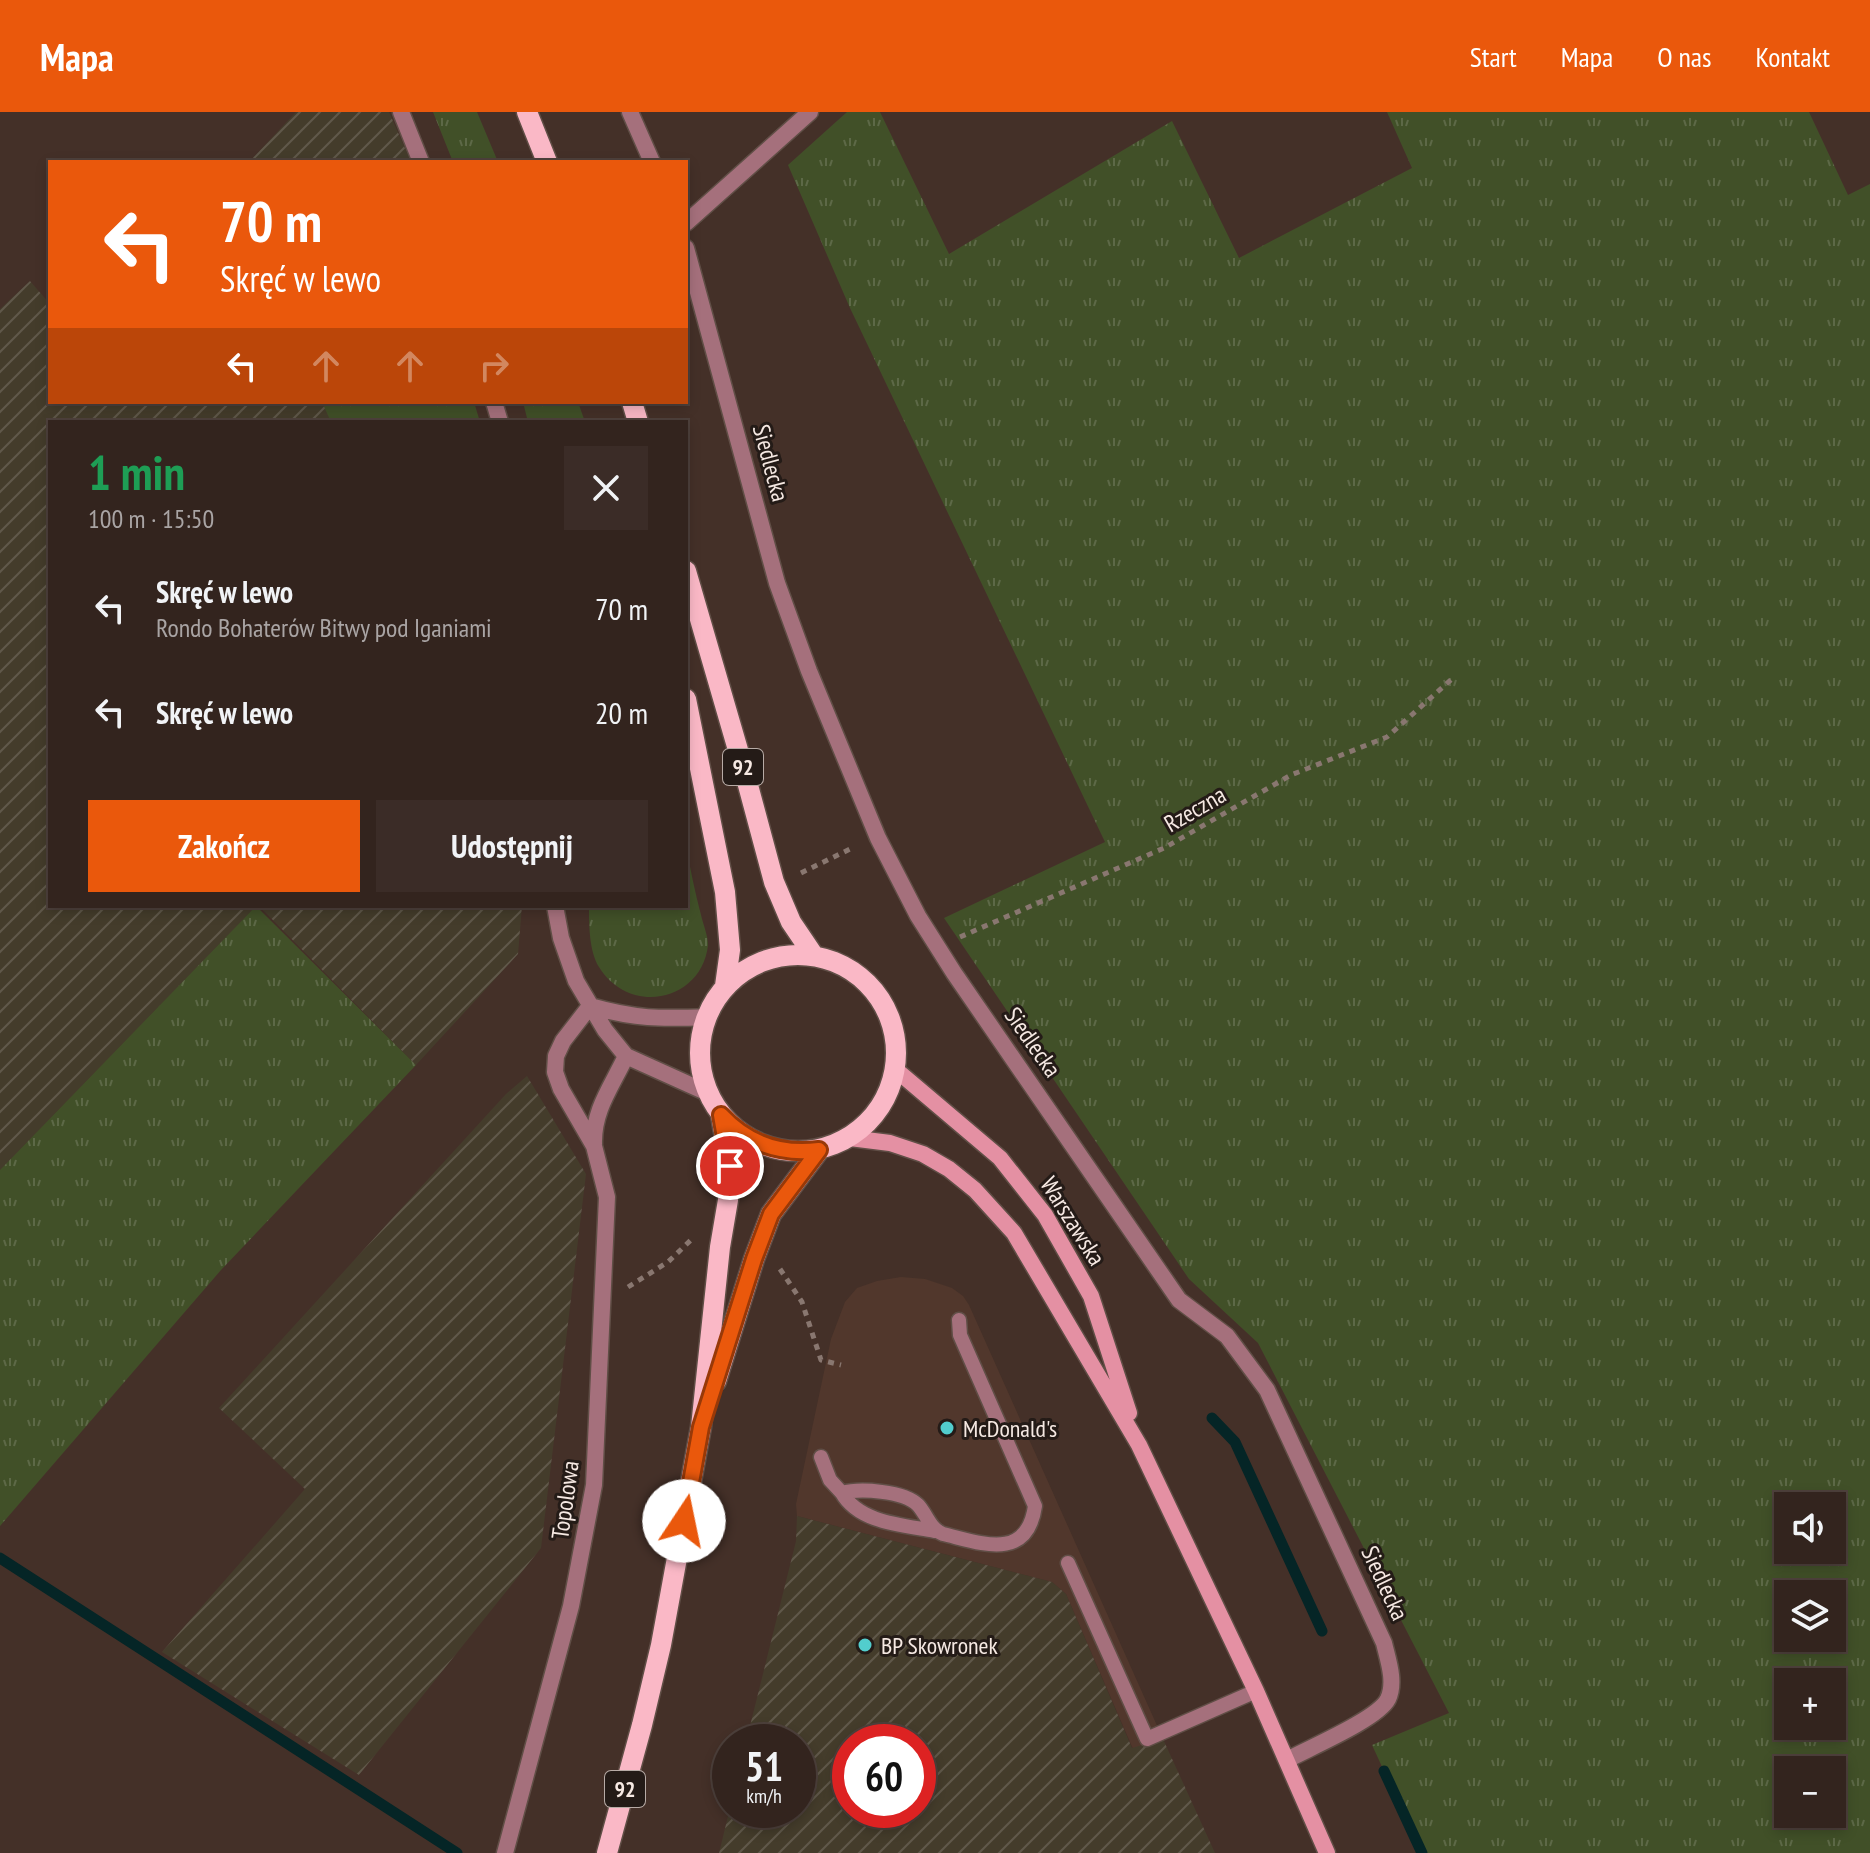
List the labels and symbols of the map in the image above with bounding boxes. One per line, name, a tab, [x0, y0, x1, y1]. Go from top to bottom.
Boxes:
street label: Siedlecka	[746, 421, 796, 505]
road number: 92	[723, 749, 763, 785]
street label: Rzeczna	[1159, 779, 1231, 839]
street label: Siedlecka	[998, 1001, 1068, 1083]
pin	[696, 1132, 764, 1200]
street label: Warszawska	[1034, 1171, 1112, 1271]
place label: McDonald's	[963, 1413, 1057, 1444]
marker: McDonald's	[938, 1419, 956, 1437]
street label: Topolowa	[544, 1459, 586, 1541]
position arrow	[642, 1479, 726, 1563]
street label: Siedlecka	[1354, 1541, 1416, 1625]
place label: BP Skowronek	[881, 1630, 998, 1661]
marker: BP Skowronek	[856, 1636, 874, 1654]
speed limit sign: 60	[832, 1724, 936, 1828]
road number: 92	[605, 1771, 645, 1807]

